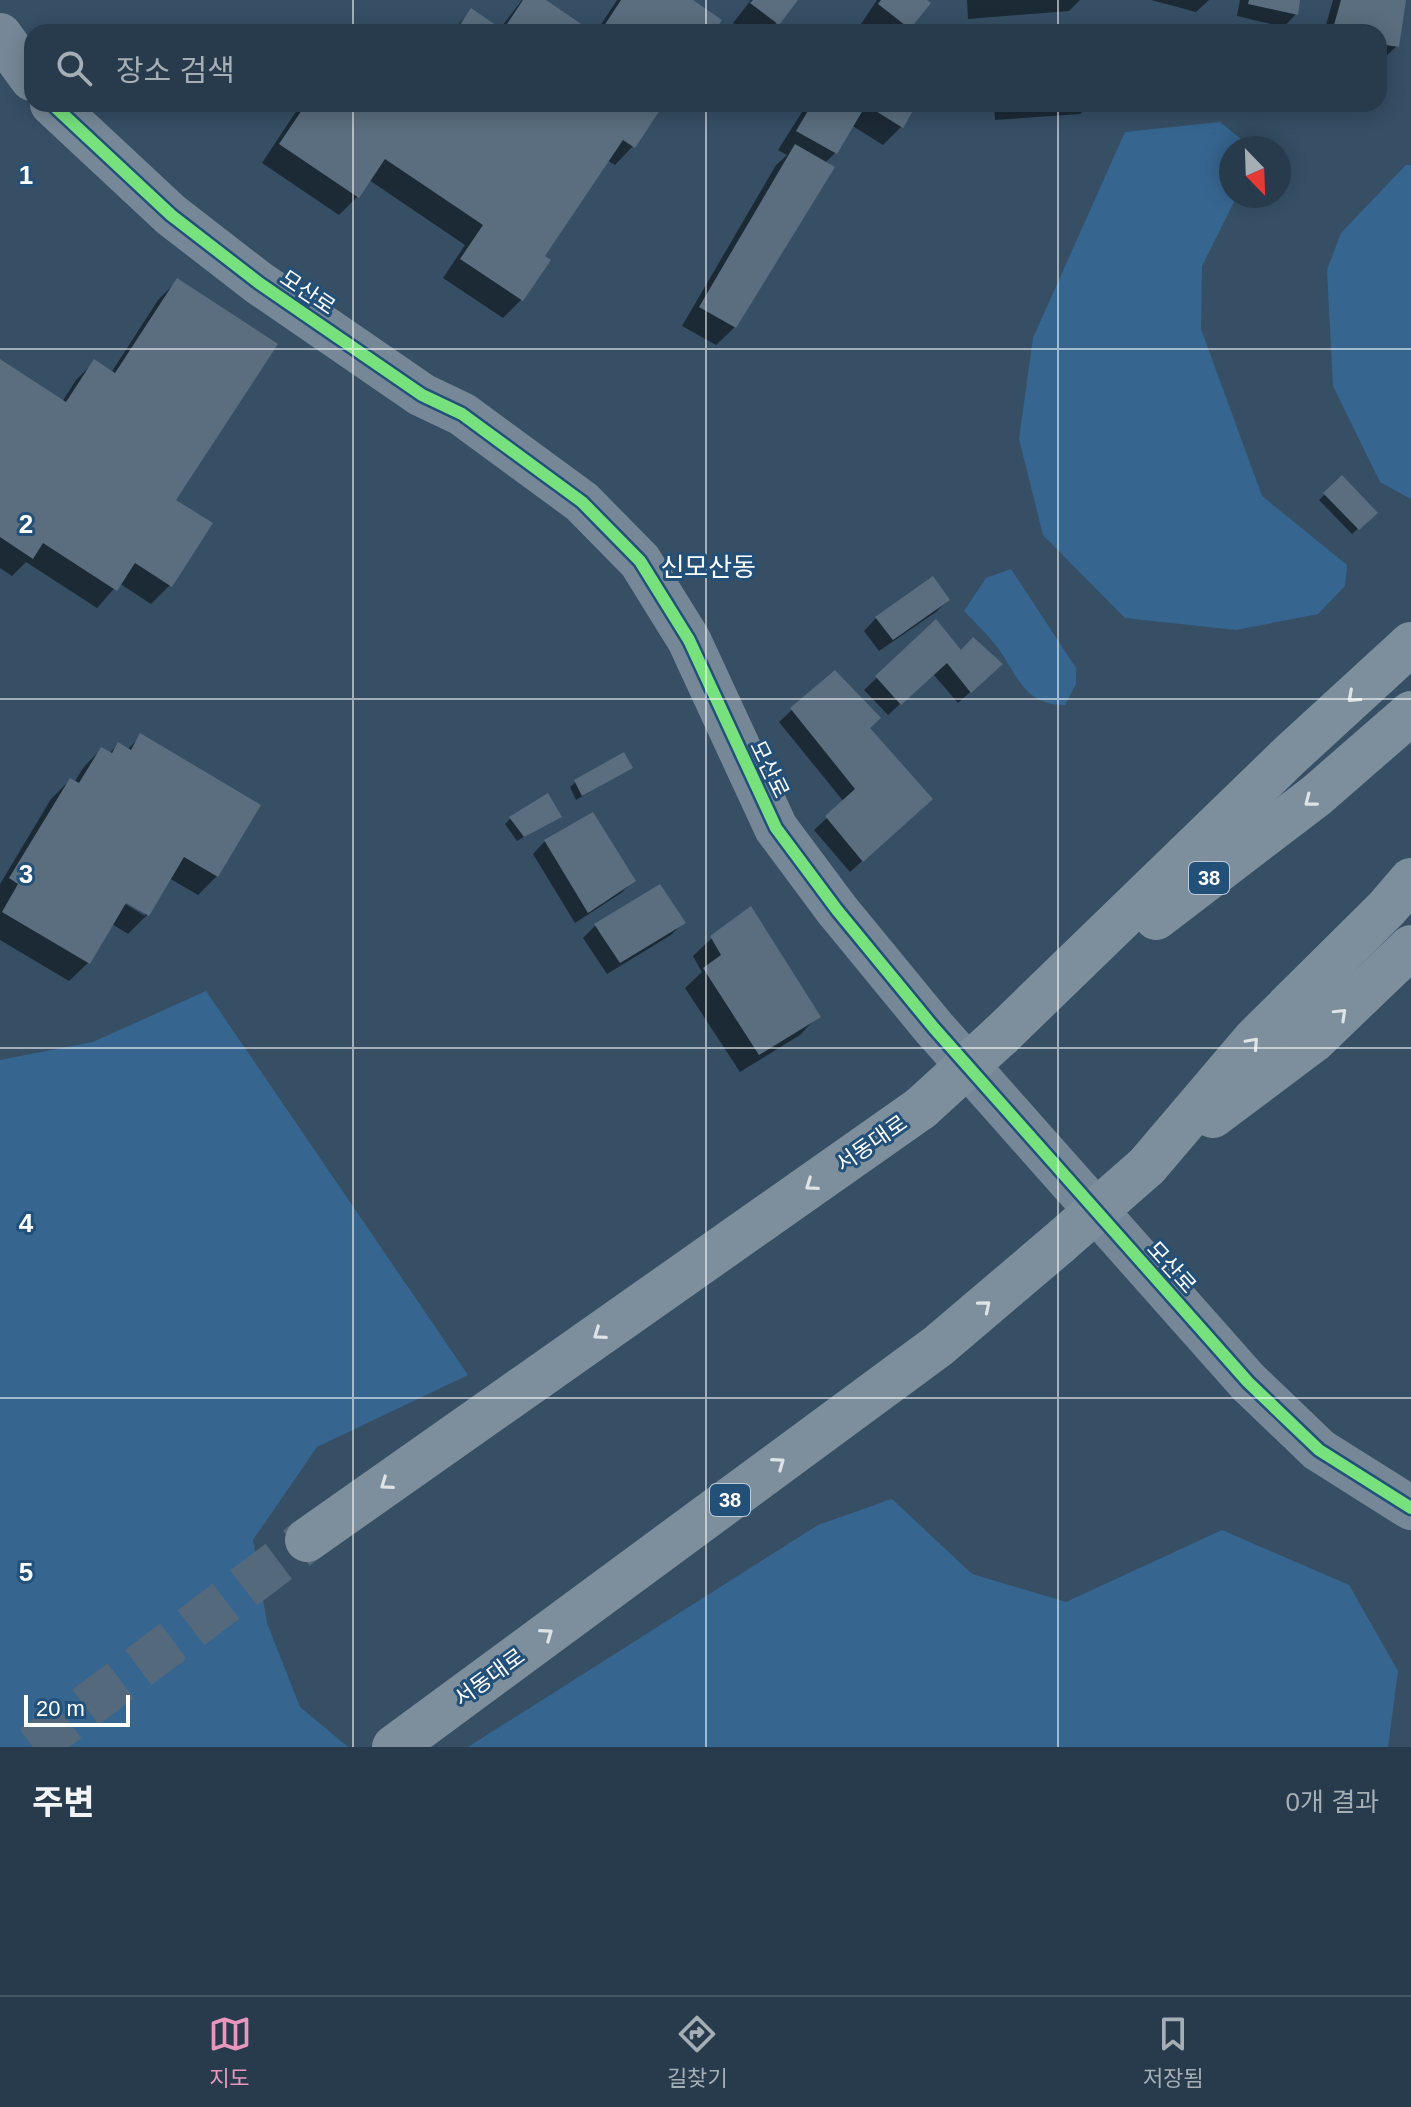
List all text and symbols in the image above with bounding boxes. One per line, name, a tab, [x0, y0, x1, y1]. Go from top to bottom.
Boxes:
search box	[24, 24, 1387, 112]
icon: search	[52, 46, 96, 90]
text: 장소 검색	[116, 54, 235, 87]
north arrow	[1219, 136, 1291, 208]
text: 1	[19, 160, 33, 190]
street label: 모산로	[276, 265, 340, 320]
text: 2	[19, 509, 33, 539]
district label: 신모산동	[660, 552, 756, 582]
one-way arrow	[1348, 687, 1363, 701]
street label: 모산로	[745, 736, 794, 802]
one-way arrow	[1304, 791, 1319, 805]
text: 3	[19, 859, 33, 889]
road number: 38	[1189, 862, 1229, 894]
one-way arrow	[1332, 1009, 1346, 1023]
one-way arrow	[1243, 1037, 1257, 1052]
street label: 서동대로	[831, 1110, 912, 1177]
one-way arrow	[806, 1175, 820, 1190]
text: 4	[19, 1208, 34, 1238]
street label: 모산로	[1142, 1236, 1201, 1298]
one-way arrow	[976, 1301, 991, 1316]
one-way arrow	[593, 1324, 607, 1339]
one-way arrow	[770, 1459, 784, 1473]
one-way arrow	[381, 1474, 395, 1489]
road number: 38	[710, 1484, 750, 1516]
text: 5	[19, 1557, 33, 1587]
one-way arrow	[538, 1630, 553, 1644]
street label: 서동대로	[449, 1643, 529, 1711]
scale bar	[24, 1691, 130, 1727]
text: 20 m	[36, 1696, 85, 1721]
text: 주변	[32, 1783, 95, 1821]
text: 0개 결과	[1286, 1787, 1379, 1817]
tab: 지도	[208, 2012, 252, 2092]
tab: 길찾기	[667, 2012, 727, 2092]
tab: 저장됨	[1143, 2012, 1203, 2092]

